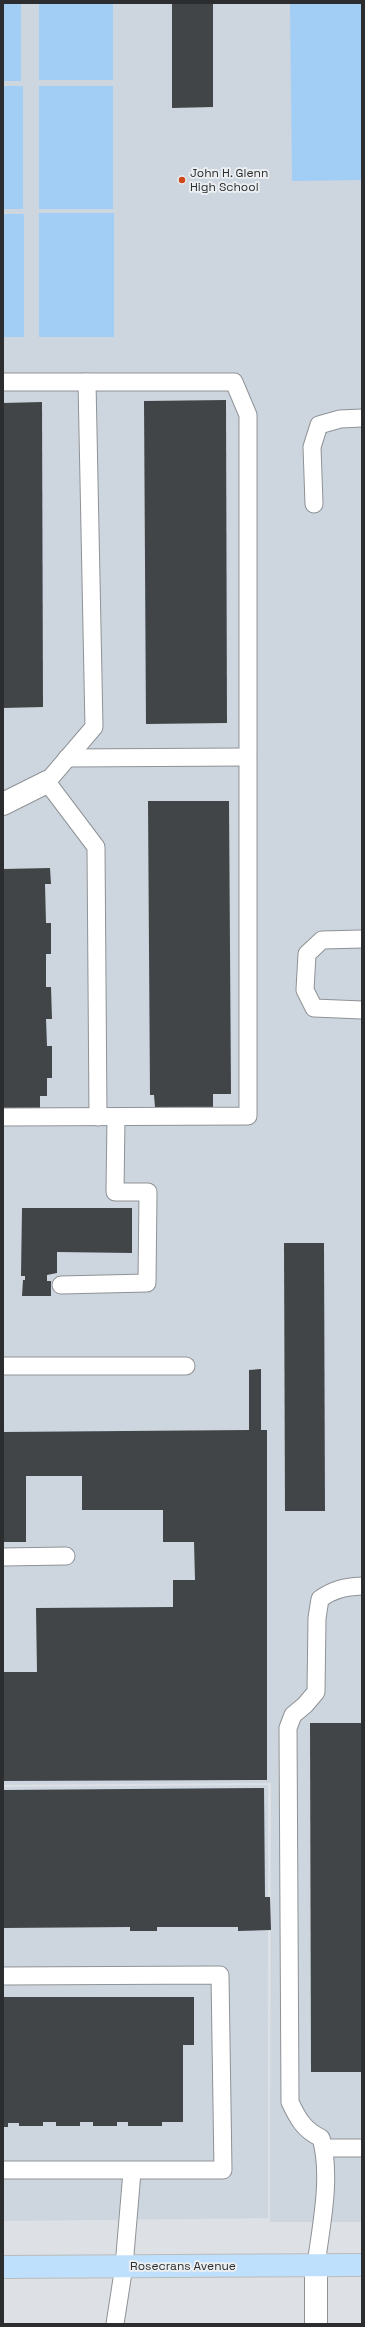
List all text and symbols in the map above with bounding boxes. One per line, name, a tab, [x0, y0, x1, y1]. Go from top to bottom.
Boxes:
place label: John H. Glenn High School	[190, 165, 268, 195]
marker: John H. Glenn High School	[177, 175, 187, 185]
street label: Rosecrans Avenue	[130, 2258, 236, 2274]

